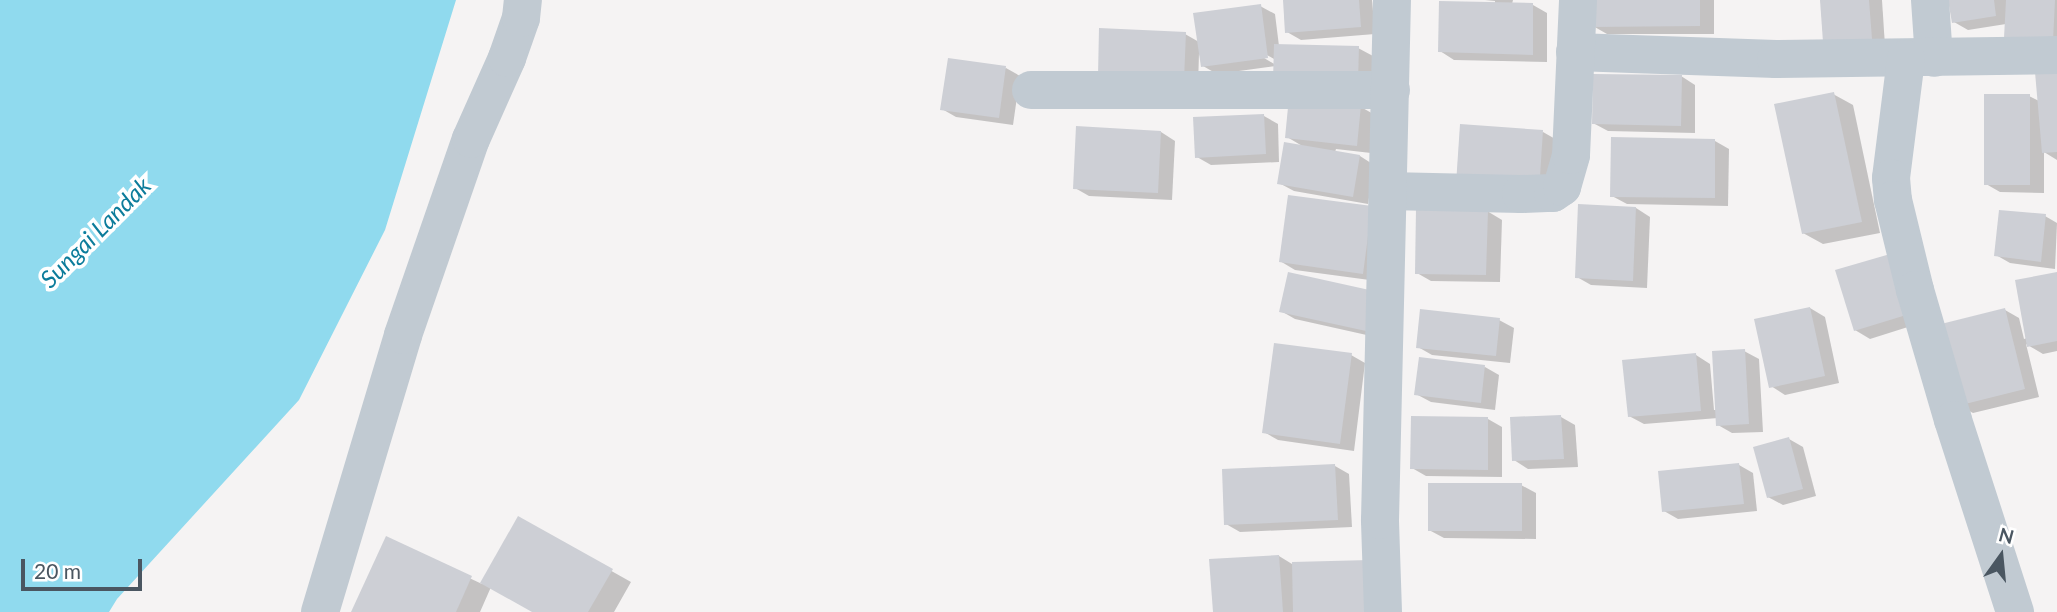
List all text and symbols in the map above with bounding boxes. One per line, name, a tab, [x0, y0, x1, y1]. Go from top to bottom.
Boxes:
water label: Sungai Landak	[34, 171, 156, 293]
north arrow	[1966, 521, 2036, 591]
text: N	[1997, 522, 2017, 548]
scale bar	[24, 546, 145, 590]
text: 20 m	[34, 558, 81, 583]

